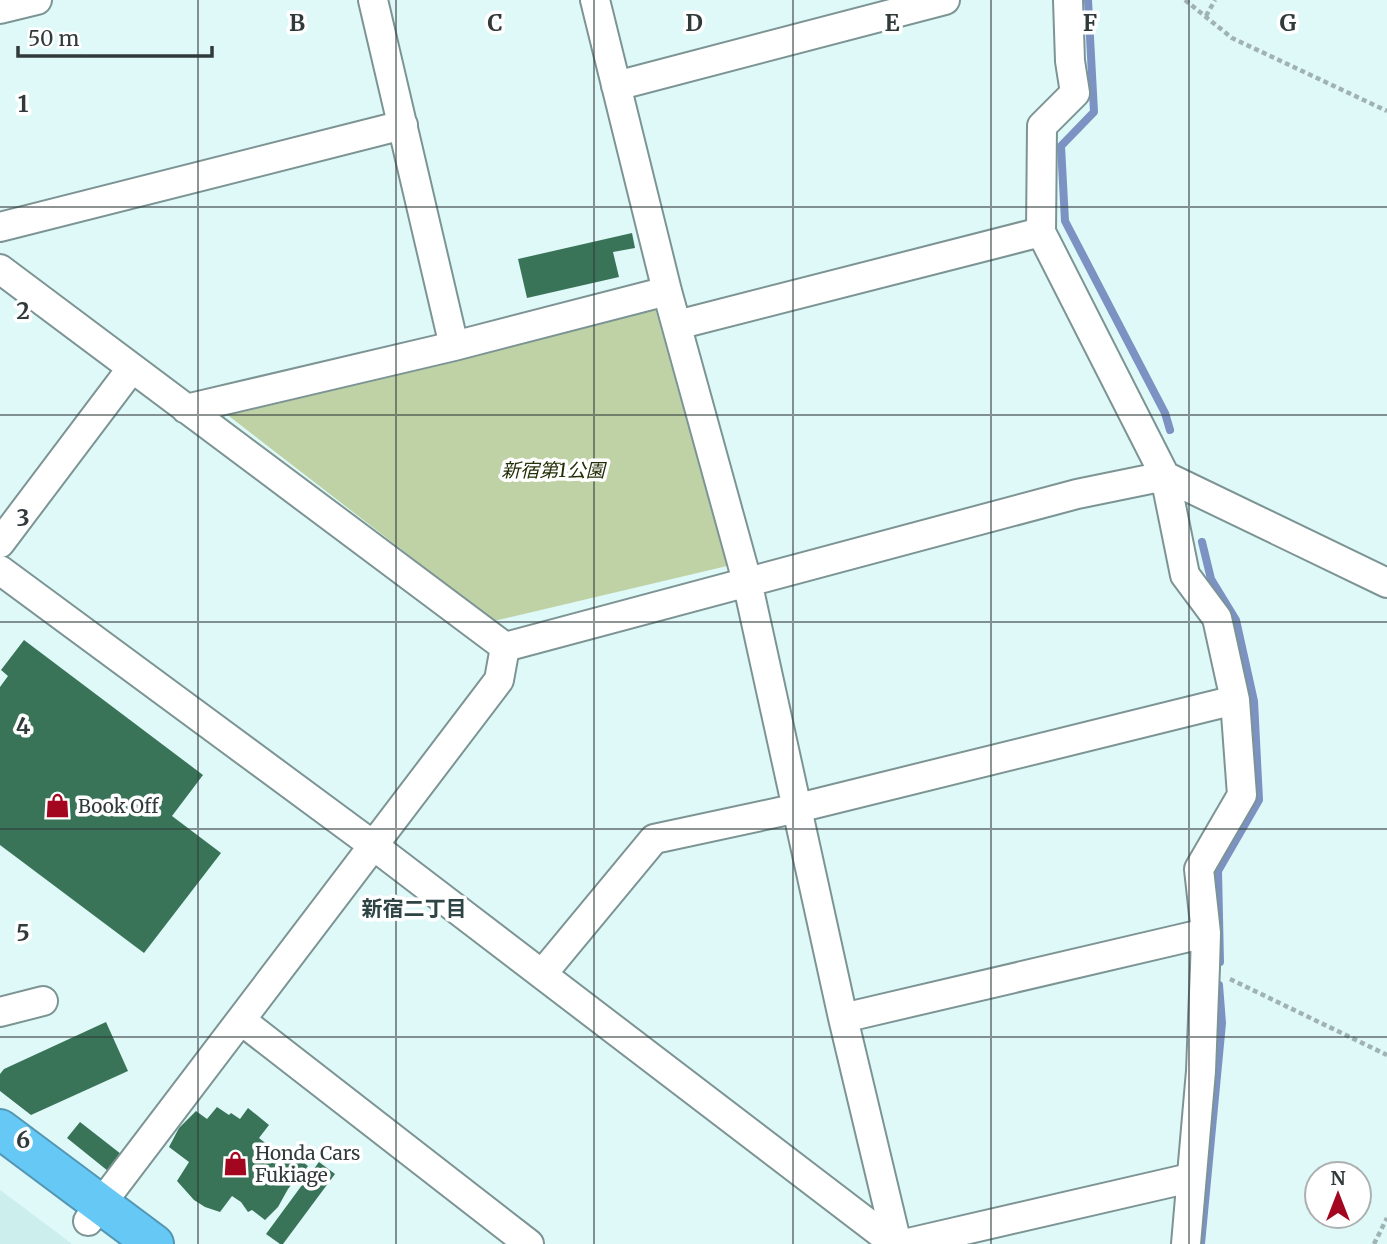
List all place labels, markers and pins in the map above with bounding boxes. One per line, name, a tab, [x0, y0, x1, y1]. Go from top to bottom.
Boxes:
shop icon: Book Off	[44, 792, 72, 820]
place label: Book Off	[78, 794, 159, 818]
place label: Honda Cars Fukiage	[255, 1141, 360, 1187]
shop icon: Honda Cars Fukiage	[221, 1150, 249, 1178]

